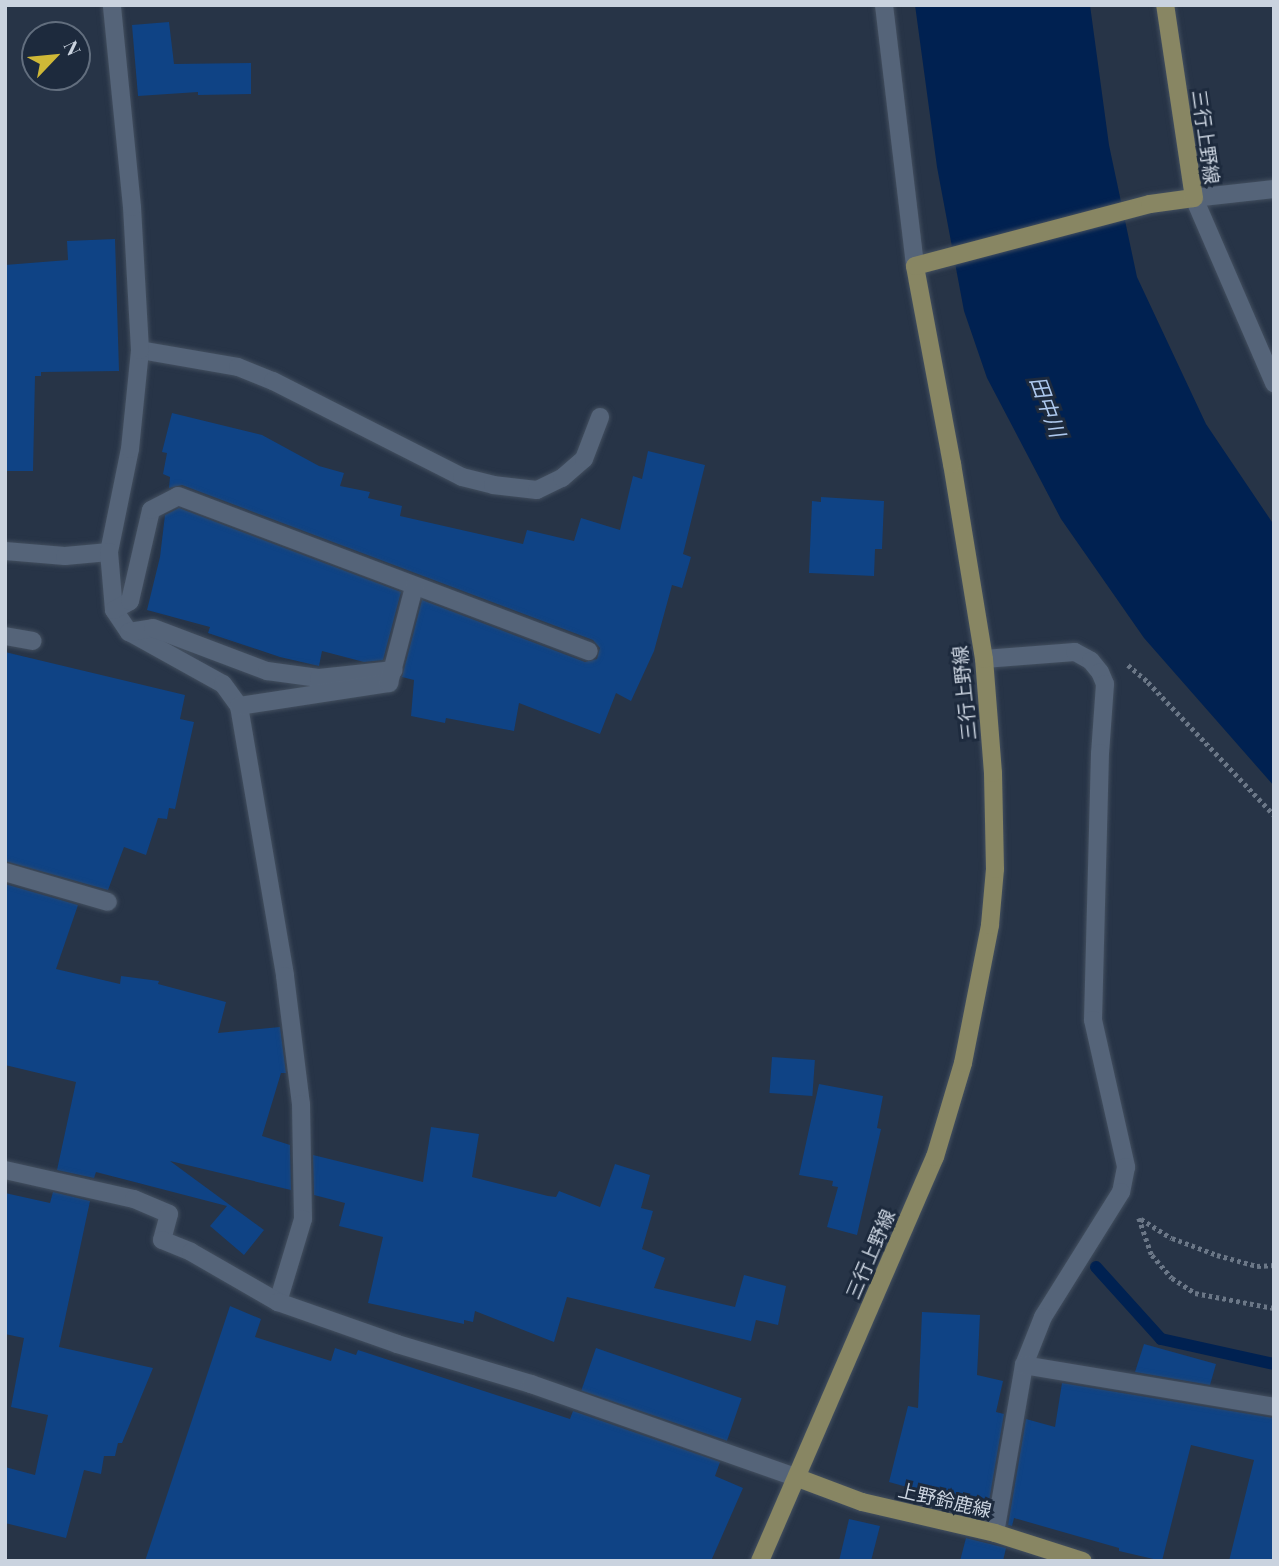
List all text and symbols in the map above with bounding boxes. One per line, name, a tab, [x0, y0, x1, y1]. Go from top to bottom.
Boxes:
north arrow	[21, 21, 91, 91]
text: N	[58, 36, 88, 60]
street label: 三行上野線	[1188, 88, 1224, 186]
water label: 田中川	[1026, 372, 1072, 440]
street label: 三行上野線	[948, 645, 980, 741]
street label: 三行上野線	[841, 1206, 899, 1302]
street label: 上野鈴鹿線	[896, 1478, 994, 1522]

